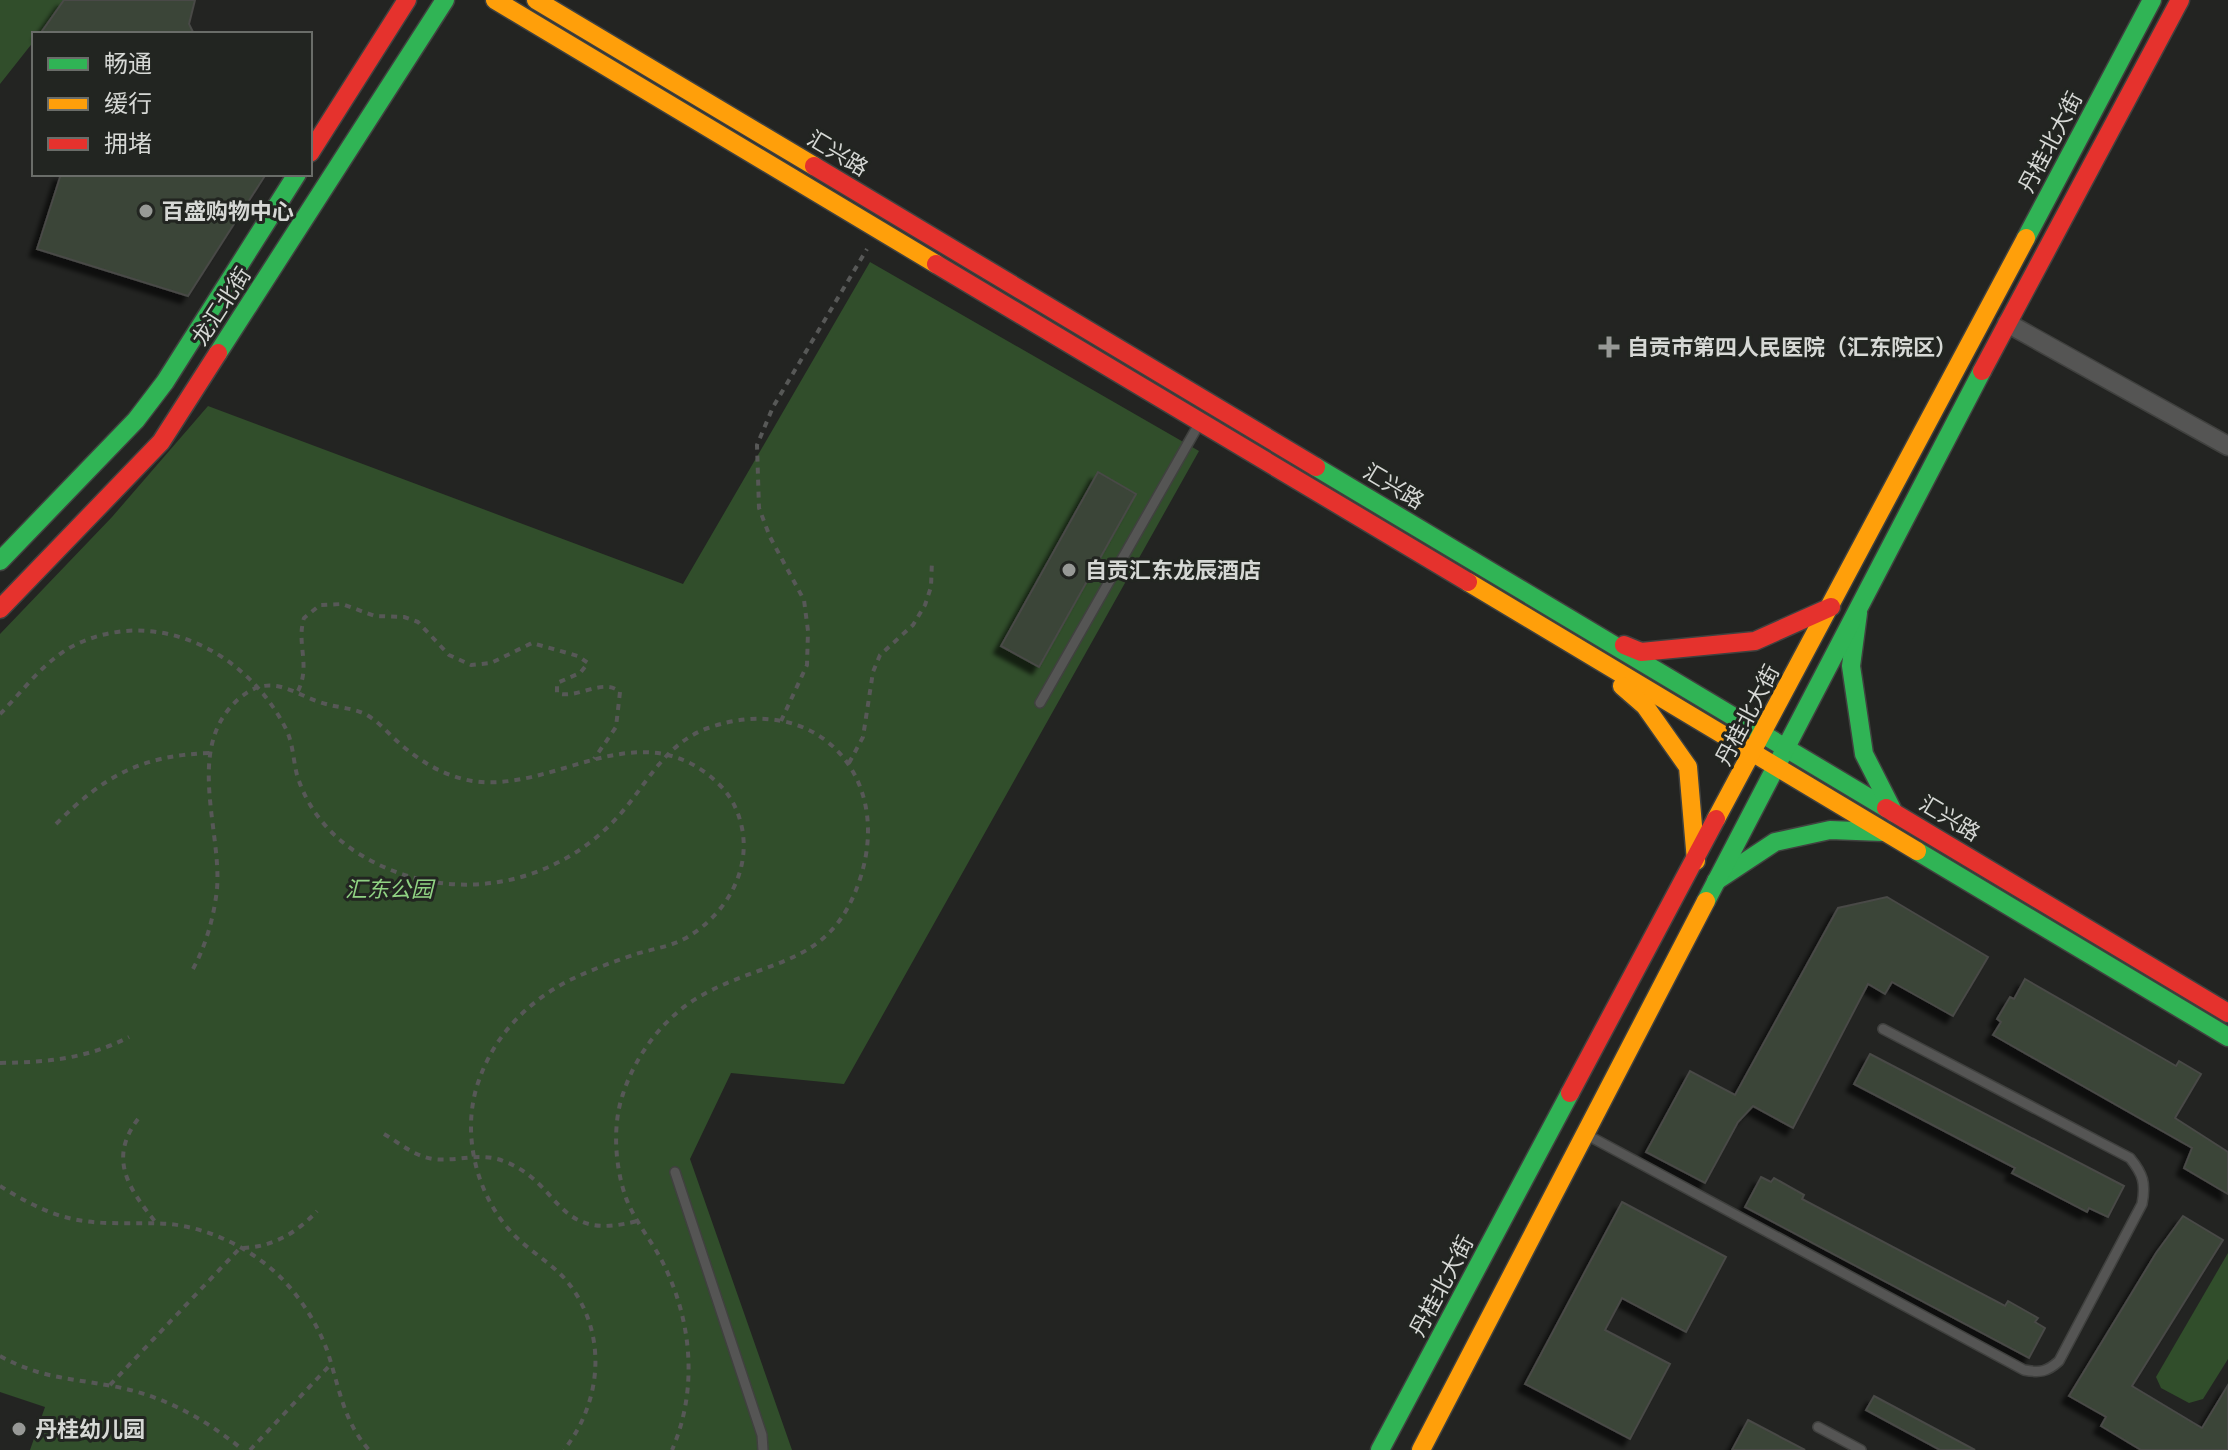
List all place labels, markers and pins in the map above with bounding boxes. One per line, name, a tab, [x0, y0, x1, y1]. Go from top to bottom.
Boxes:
place label: 百盛购物中心	[162, 195, 294, 225]
marker: 百盛购物中心	[137, 202, 155, 220]
place label: 自贡市第四人民医院（汇东院区）	[1627, 331, 1957, 361]
marker: 自贡市第四人民医院（汇东院区）	[1598, 336, 1620, 358]
place label: 自贡汇东龙辰酒店	[1085, 554, 1261, 584]
marker: 自贡汇东龙辰酒店	[1060, 561, 1078, 579]
place label: 丹桂幼儿园	[35, 1413, 145, 1443]
marker: 丹桂幼儿园	[10, 1420, 28, 1438]

